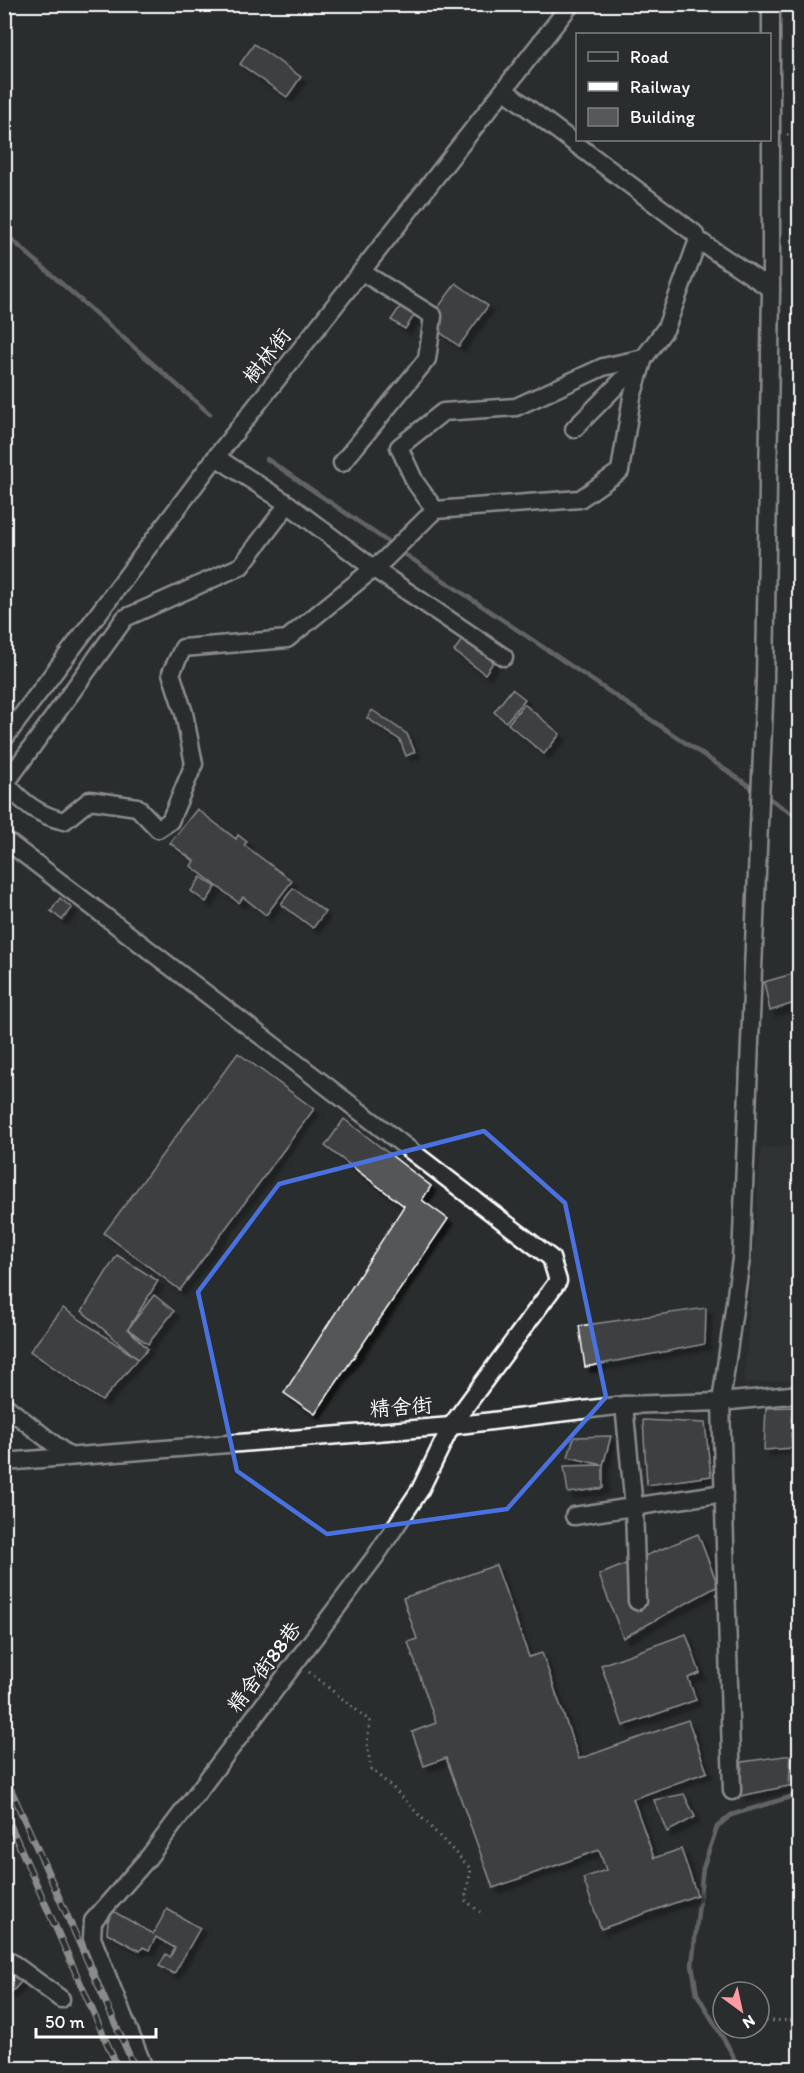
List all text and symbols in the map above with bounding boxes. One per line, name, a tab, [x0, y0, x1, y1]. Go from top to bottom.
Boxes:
legend	[576, 33, 771, 141]
text: Road	[630, 46, 669, 68]
text: Railway	[630, 76, 691, 98]
text: Building	[630, 106, 696, 128]
street label: 樹林街	[237, 323, 296, 388]
street label: 精舍街	[369, 1392, 433, 1421]
street label: 精舍街88巷	[221, 1616, 306, 1717]
north arrow	[711, 1980, 771, 2040]
scale bar	[36, 2001, 156, 2039]
text: 50 m	[45, 2011, 85, 2033]
text: N	[739, 2011, 759, 2033]

